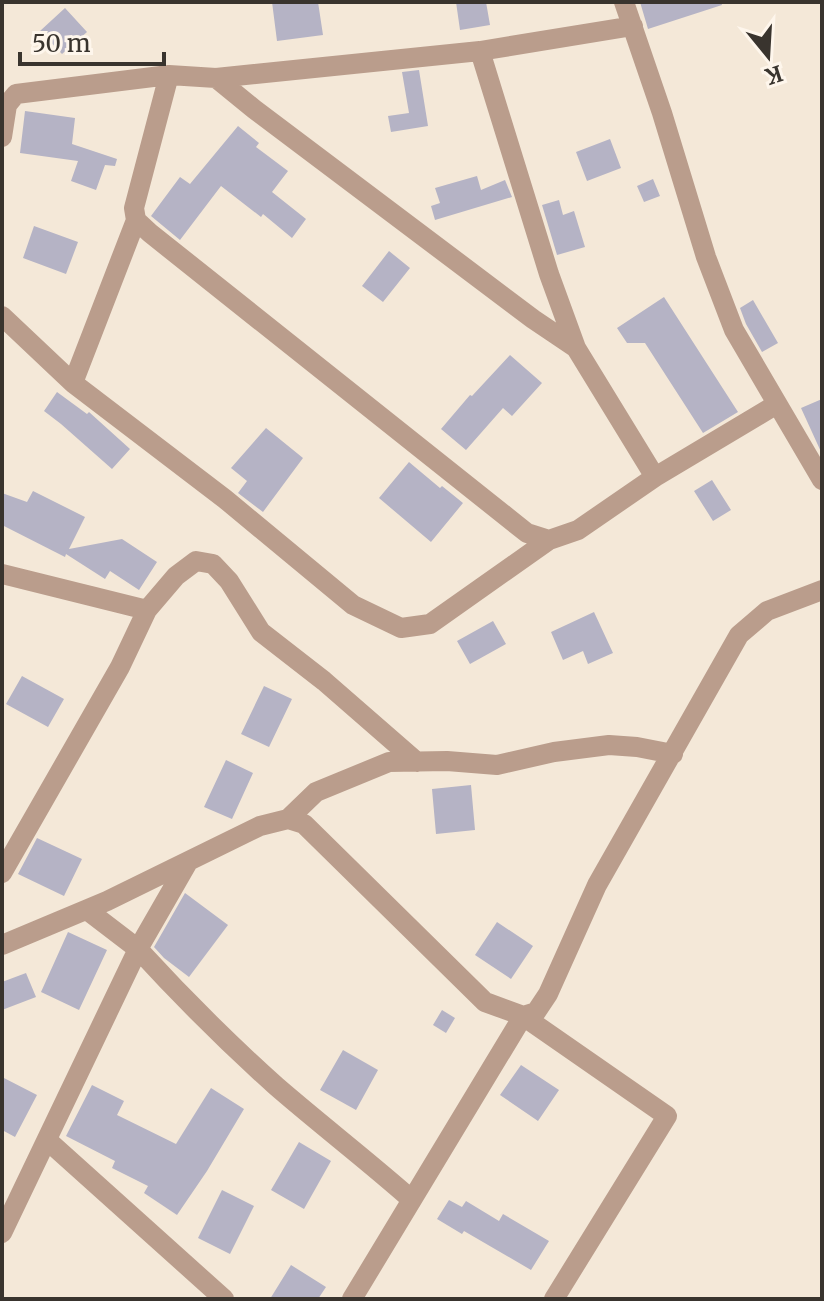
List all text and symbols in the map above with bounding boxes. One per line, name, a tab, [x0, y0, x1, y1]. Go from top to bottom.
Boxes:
scale bar	[20, 16, 164, 66]
north arrow	[728, 16, 808, 96]
text: 50 m	[32, 28, 91, 59]
text: K	[762, 59, 786, 91]

